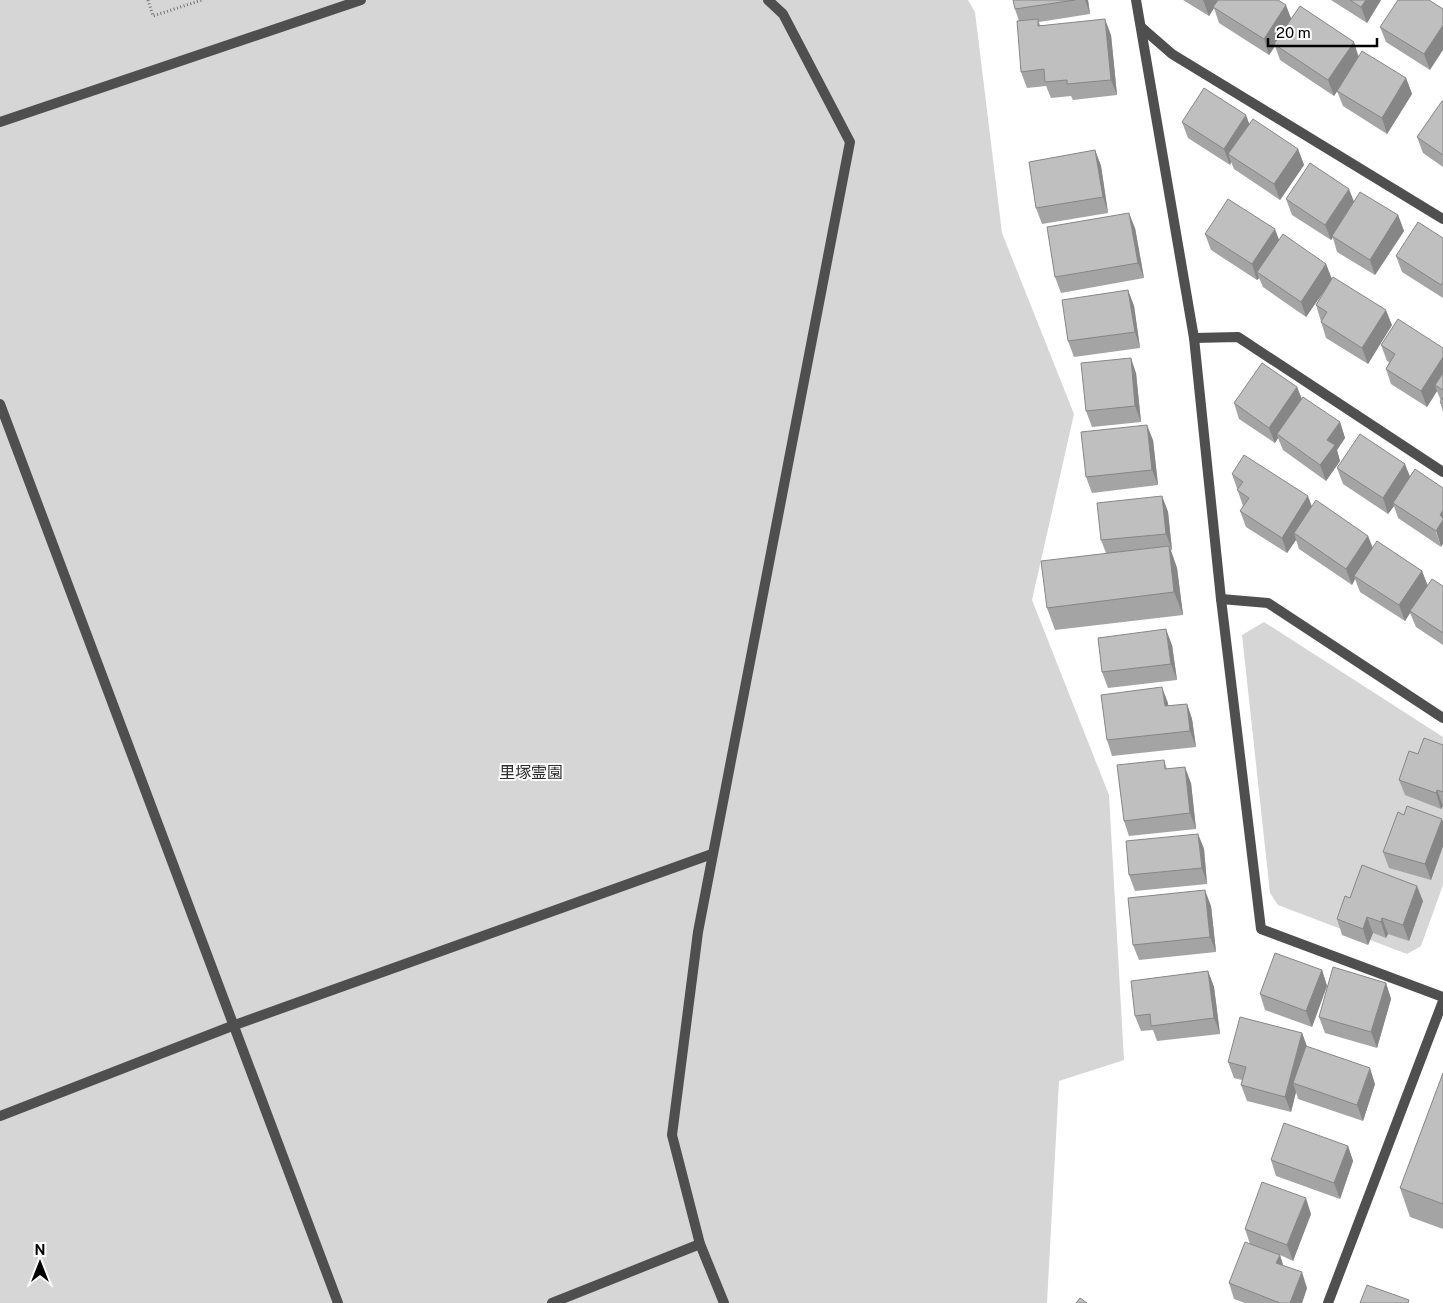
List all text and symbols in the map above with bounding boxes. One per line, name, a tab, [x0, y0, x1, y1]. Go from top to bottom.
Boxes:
scale bar	[1268, 15, 1377, 47]
text: 20 m	[1276, 24, 1311, 41]
park label: 里塚霊園	[499, 763, 563, 782]
north arrow	[15, 1238, 65, 1288]
text: N	[35, 1242, 45, 1258]

